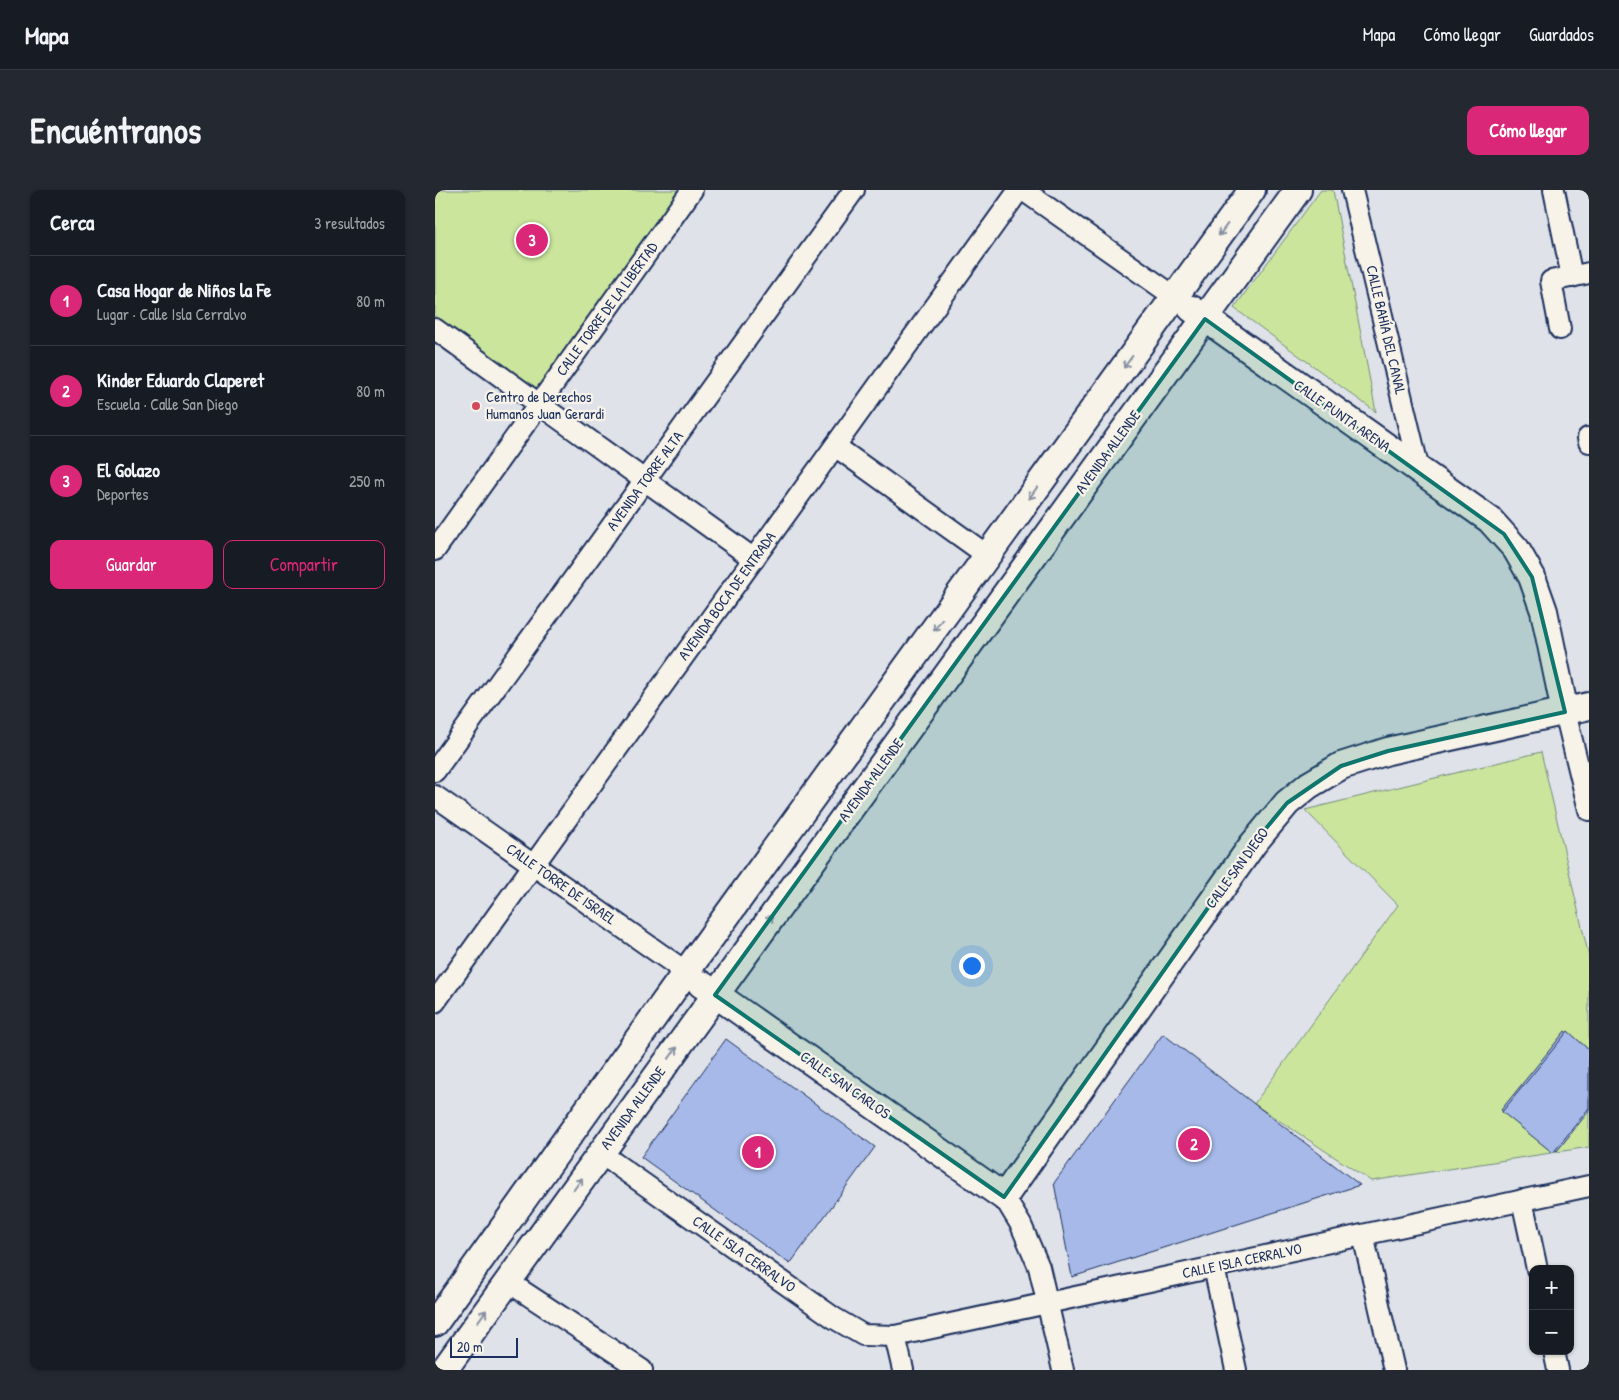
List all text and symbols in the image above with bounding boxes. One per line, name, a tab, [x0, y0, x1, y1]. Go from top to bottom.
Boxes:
text: Mapa	[25, 19, 68, 51]
text: Mapa	[1363, 22, 1395, 47]
text: Cómo llegar	[1423, 22, 1501, 47]
text: Guardados	[1529, 22, 1594, 47]
button: Cómo llegar	[1467, 106, 1589, 155]
text: Encuéntranos	[30, 107, 201, 154]
text: Cerca	[50, 208, 94, 237]
text: 3 resultados	[314, 212, 385, 234]
pin: 3	[516, 221, 548, 259]
one-way arrow	[1218, 223, 1228, 237]
street label: CALLE TORRE DE LA LIBERTAD	[551, 237, 663, 380]
street label: CALLE BAHÍA DEL CANAL	[1361, 263, 1412, 397]
text: Casa Hogar de Niños la Fe	[97, 277, 271, 303]
text: 1	[63, 290, 69, 312]
text: 80 m	[356, 290, 385, 312]
text: Lugar · Calle Isla Cerralvo	[97, 303, 246, 325]
one-way arrow	[1123, 355, 1134, 368]
text: Kinder Eduardo Claperet	[97, 367, 264, 393]
street label: CALLE PUNTA ARENA	[1290, 374, 1396, 457]
text: 2	[62, 380, 70, 402]
text: 80 m	[356, 380, 385, 402]
place label: Centro de Derechos Humanos Juan Gerardi	[486, 386, 605, 424]
text: Escuela · Calle San Diego	[97, 393, 238, 415]
marker: Centro de Derechos Humanos Juan Gerardi	[470, 400, 482, 412]
street label: AVENIDA ALLENDE	[1070, 405, 1145, 498]
street label: AVENIDA TORRE ALTA	[601, 426, 688, 535]
text: El Golazo	[97, 457, 160, 483]
text: 3	[62, 470, 70, 492]
text: 250 m	[349, 470, 385, 492]
text: Deportes	[97, 483, 148, 505]
one-way arrow	[1028, 486, 1038, 500]
street label: AVENIDA BOCA DE ENTRADA	[673, 527, 781, 664]
button: Guardar	[50, 540, 213, 589]
button: Compartir	[223, 540, 385, 589]
one-way arrow	[933, 618, 943, 632]
street label: AVENIDA ALLENDE	[833, 733, 908, 826]
street label: CALLE SAN DIEGO	[1200, 823, 1273, 912]
street label: CALLE TORRE DE ISRAEL	[502, 838, 621, 930]
one-way arrow	[763, 914, 773, 928]
your location	[959, 953, 985, 979]
one-way arrow	[668, 1046, 678, 1060]
street label: CALLE SAN CARLOS	[796, 1046, 895, 1124]
street label: AVENIDA ALLENDE	[595, 1061, 670, 1154]
pin: 2	[1178, 1125, 1210, 1163]
pin: 1	[742, 1133, 774, 1171]
one-way arrow	[572, 1178, 583, 1191]
street label: CALLE ISLA CERRALVO	[688, 1210, 800, 1297]
street label: CALLE ISLA CERRALVO	[1180, 1238, 1304, 1283]
map controls	[1529, 1265, 1574, 1355]
button: +	[1529, 1265, 1574, 1310]
one-way arrow	[477, 1309, 487, 1323]
button: −	[1529, 1310, 1574, 1355]
scale bar	[450, 1335, 517, 1358]
text: 20 m	[457, 1337, 483, 1356]

